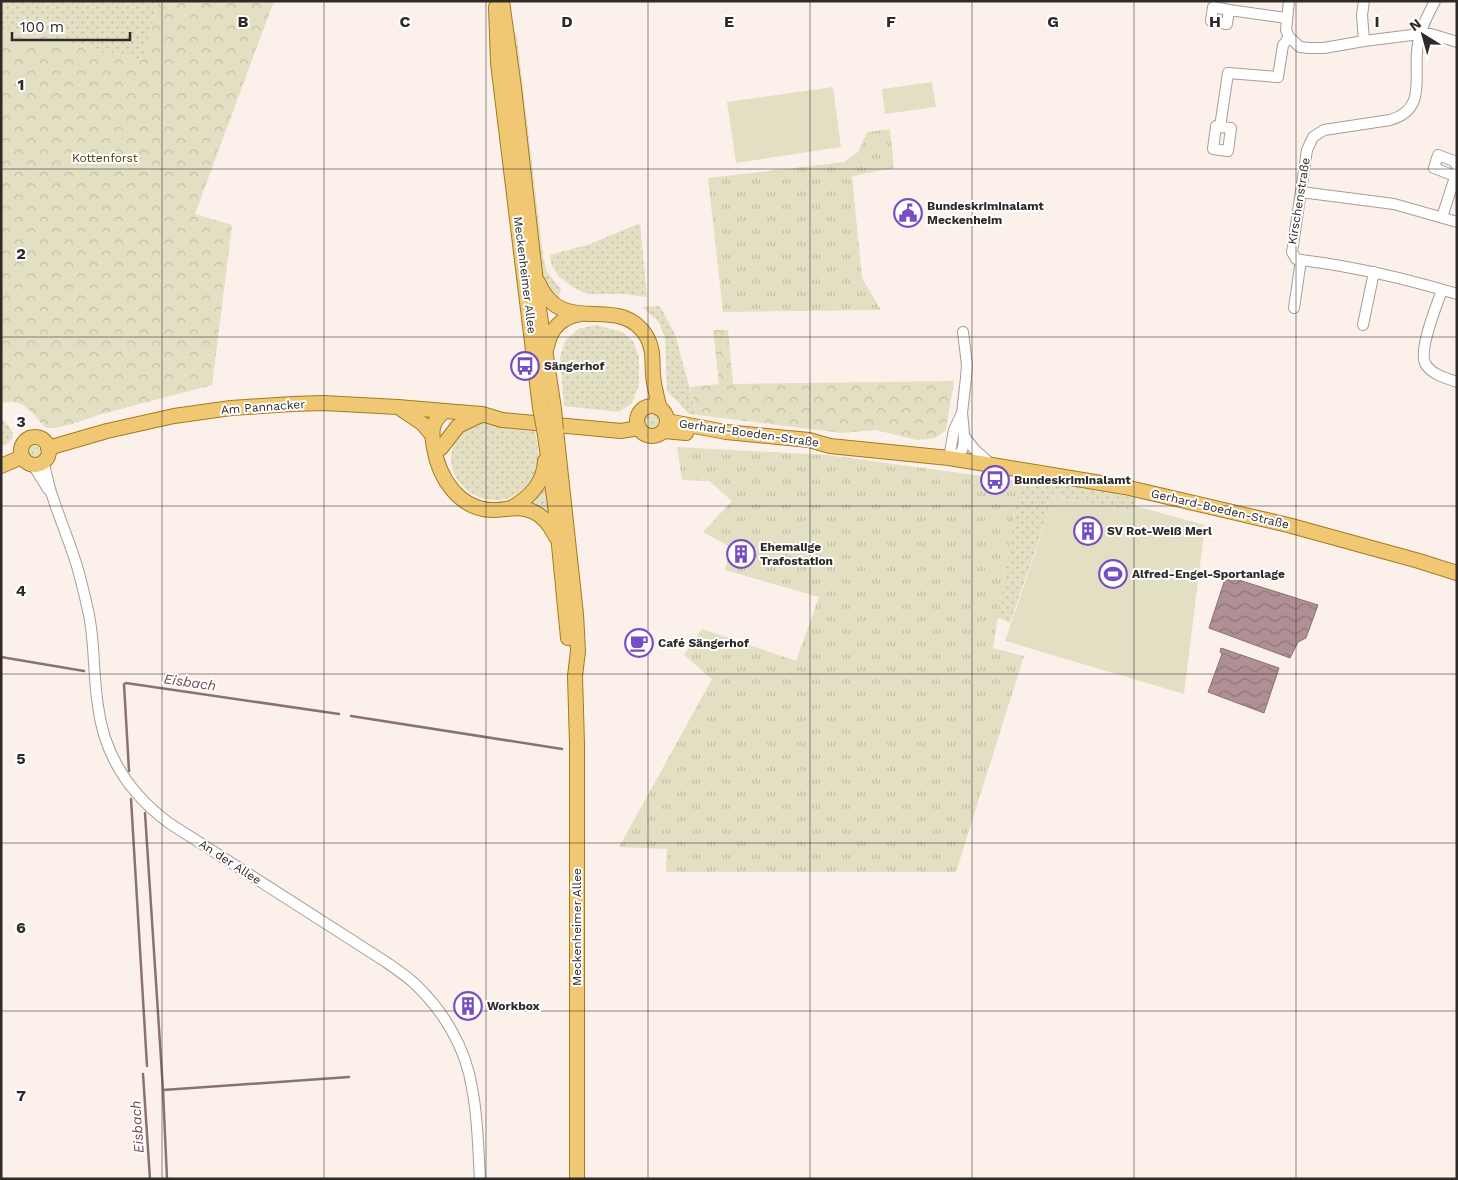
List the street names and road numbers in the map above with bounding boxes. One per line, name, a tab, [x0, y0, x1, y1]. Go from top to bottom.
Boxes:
street label: Kirschenstraße	[1285, 157, 1313, 245]
street label: Meckenheimer Allee	[511, 216, 539, 334]
street label: Am Pannacker	[220, 397, 306, 417]
street label: Gerhard-Boeden-Straße	[678, 416, 820, 450]
street label: Gerhard-Boeden-Straße	[1150, 486, 1290, 532]
street label: An der Allee	[196, 837, 264, 887]
street label: Meckenheimer Allee	[570, 868, 584, 986]

